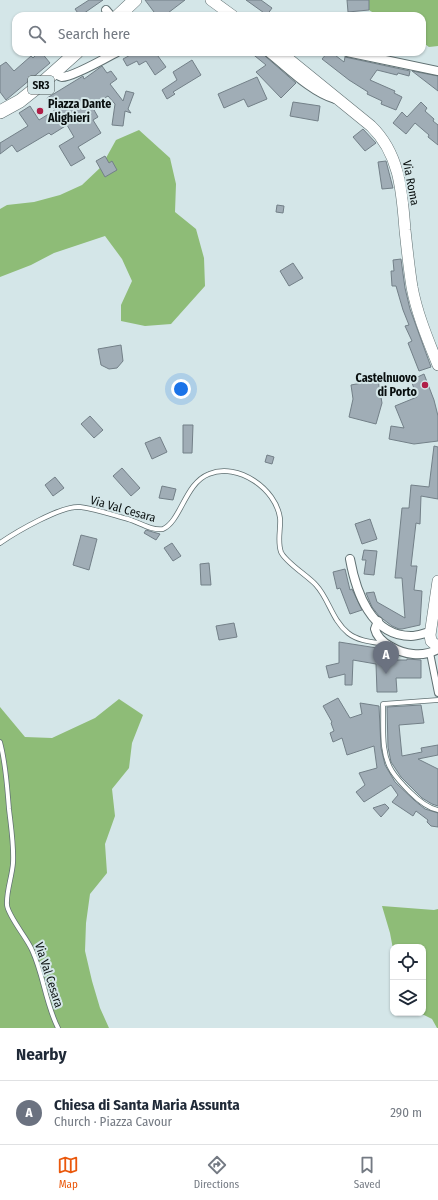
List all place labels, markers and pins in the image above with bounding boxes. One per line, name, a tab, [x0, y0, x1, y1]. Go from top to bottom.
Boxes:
place label: Piazza Dante Alighieri	[47, 97, 111, 125]
marker: Piazza Dante Alighieri	[35, 106, 45, 116]
place label: Castelnuovo di Porto	[356, 371, 418, 399]
marker: Castelnuovo di Porto	[420, 380, 430, 390]
pin: A	[373, 641, 399, 674]

